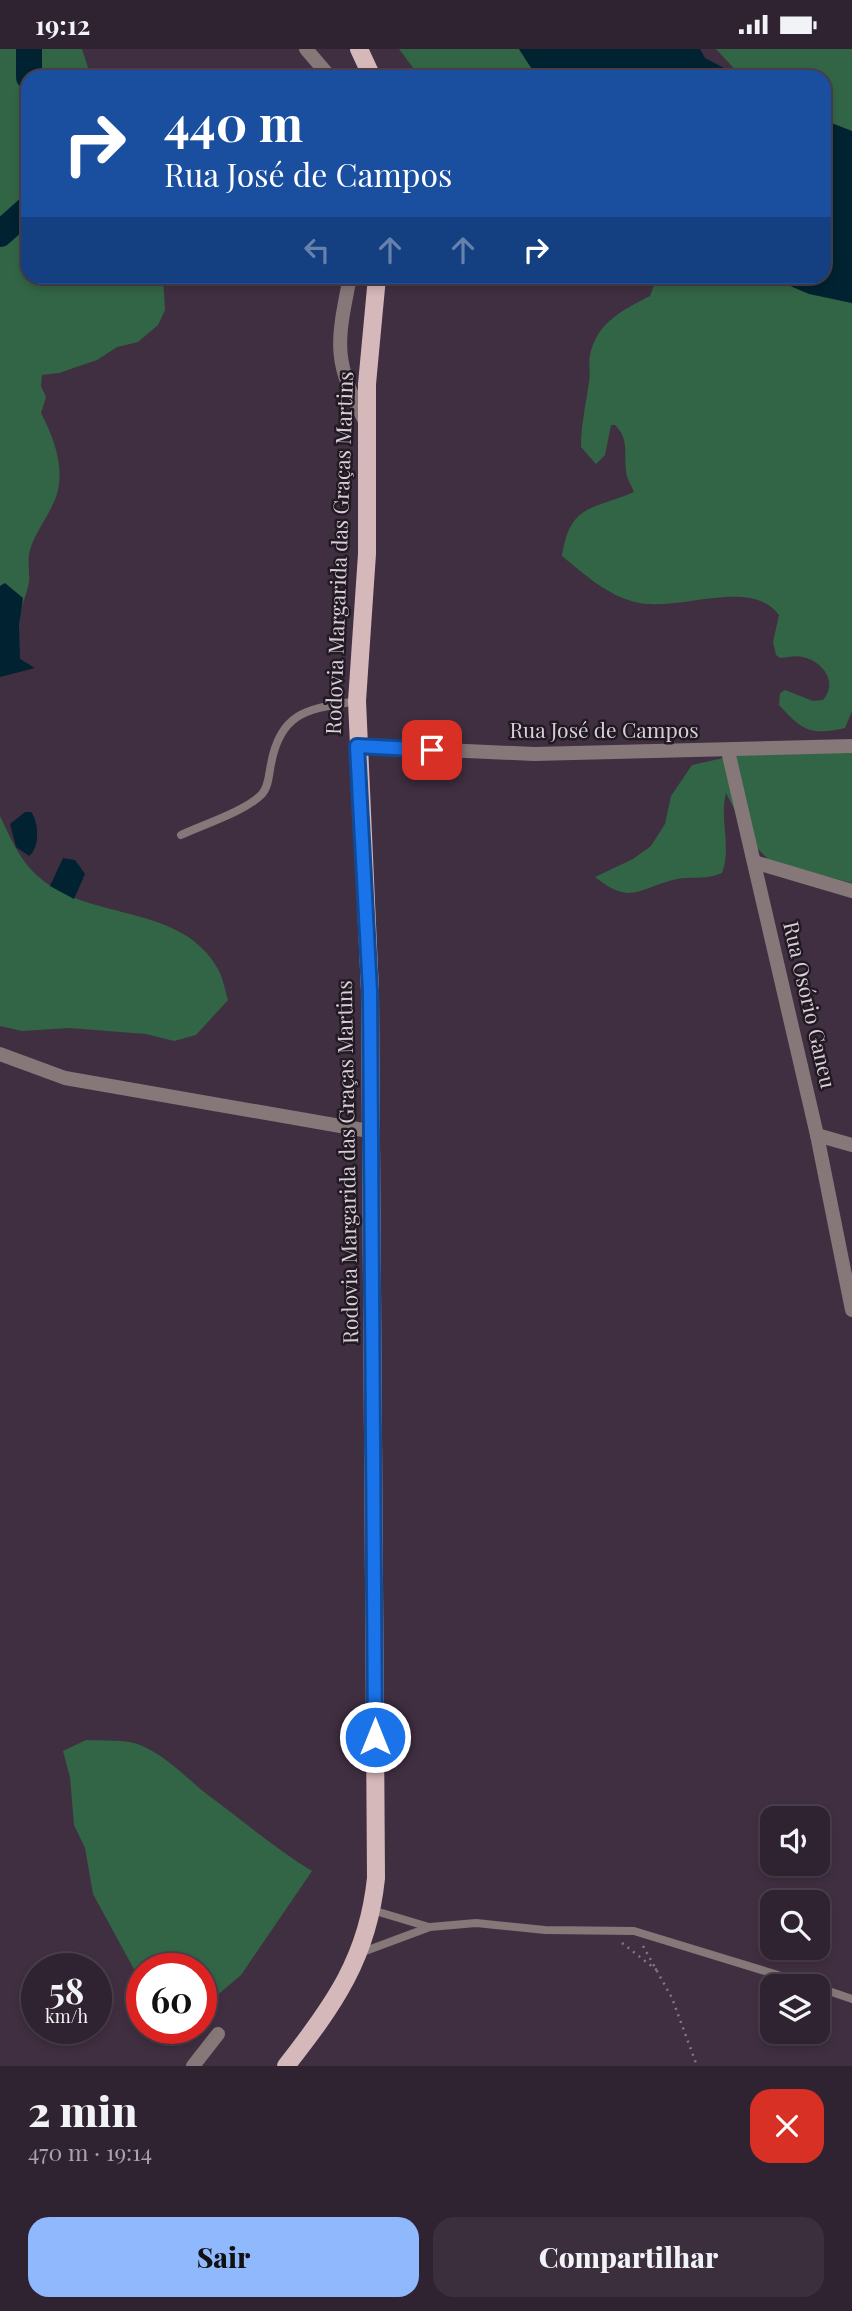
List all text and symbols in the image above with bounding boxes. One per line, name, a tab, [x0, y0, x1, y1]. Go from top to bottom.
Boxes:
text: 19:12	[35, 7, 90, 42]
text: 440 m	[164, 89, 303, 154]
icon: right	[49, 98, 140, 189]
text: Rua José de Campos	[164, 152, 452, 195]
icon: left	[298, 231, 336, 269]
icon: ahead	[371, 231, 409, 269]
icon: ahead	[444, 231, 482, 269]
icon: right	[517, 231, 555, 269]
street label: Rodovia Margarida das Graças Martins	[318, 371, 358, 735]
street label: Rua José de Campos	[509, 715, 699, 743]
pin	[402, 720, 462, 780]
icon: arrive	[413, 731, 451, 769]
street label: Rua Osório Ganeu	[778, 918, 844, 1091]
street label: Rodovia Margarida das Graças Martins	[329, 980, 363, 1344]
position arrow	[338, 1700, 412, 1774]
map controls	[760, 1806, 830, 2044]
button: sound	[760, 1806, 830, 1876]
button: search	[760, 1890, 830, 1960]
speed limit sign: 60	[126, 1953, 217, 2044]
text: 58	[49, 1966, 84, 2013]
button: layers	[760, 1974, 830, 2044]
text: km/h	[45, 2004, 88, 2028]
text: 2 min	[28, 2082, 137, 2138]
button: close	[750, 2089, 824, 2163]
text: 470 m · 19:14	[28, 2136, 152, 2167]
button: Sair	[28, 2217, 419, 2297]
button: Compartilhar	[433, 2217, 824, 2297]

